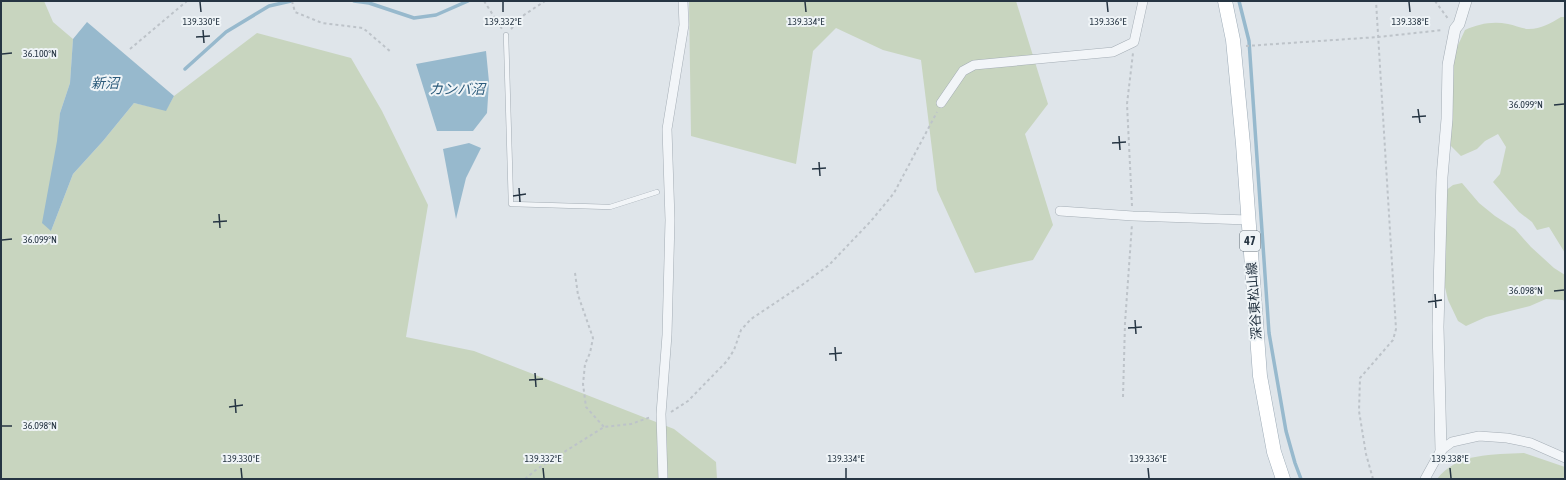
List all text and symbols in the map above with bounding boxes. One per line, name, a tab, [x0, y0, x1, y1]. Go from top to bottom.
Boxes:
text: 139.330°E	[183, 16, 220, 27]
text: 139.332°E	[485, 16, 522, 27]
text: 139.334°E	[788, 16, 825, 27]
text: 139.336°E	[1090, 16, 1127, 27]
text: 139.338°E	[1392, 16, 1429, 27]
text: 36.100°N	[23, 48, 57, 59]
water label: 新沼	[91, 75, 121, 91]
water label: カンバ沼	[429, 81, 487, 97]
text: 36.099°N	[1509, 99, 1543, 110]
road number: 47	[1240, 231, 1260, 251]
text: 36.099°N	[23, 234, 57, 245]
street label: 深谷東松山線	[1244, 262, 1264, 340]
text: 36.098°N	[1509, 285, 1543, 296]
text: 36.098°N	[23, 420, 57, 431]
text: 139.330°E	[223, 453, 260, 464]
text: 139.332°E	[525, 453, 562, 464]
text: 139.334°E	[828, 453, 865, 464]
text: 139.336°E	[1130, 453, 1167, 464]
text: 139.338°E	[1432, 453, 1469, 464]

